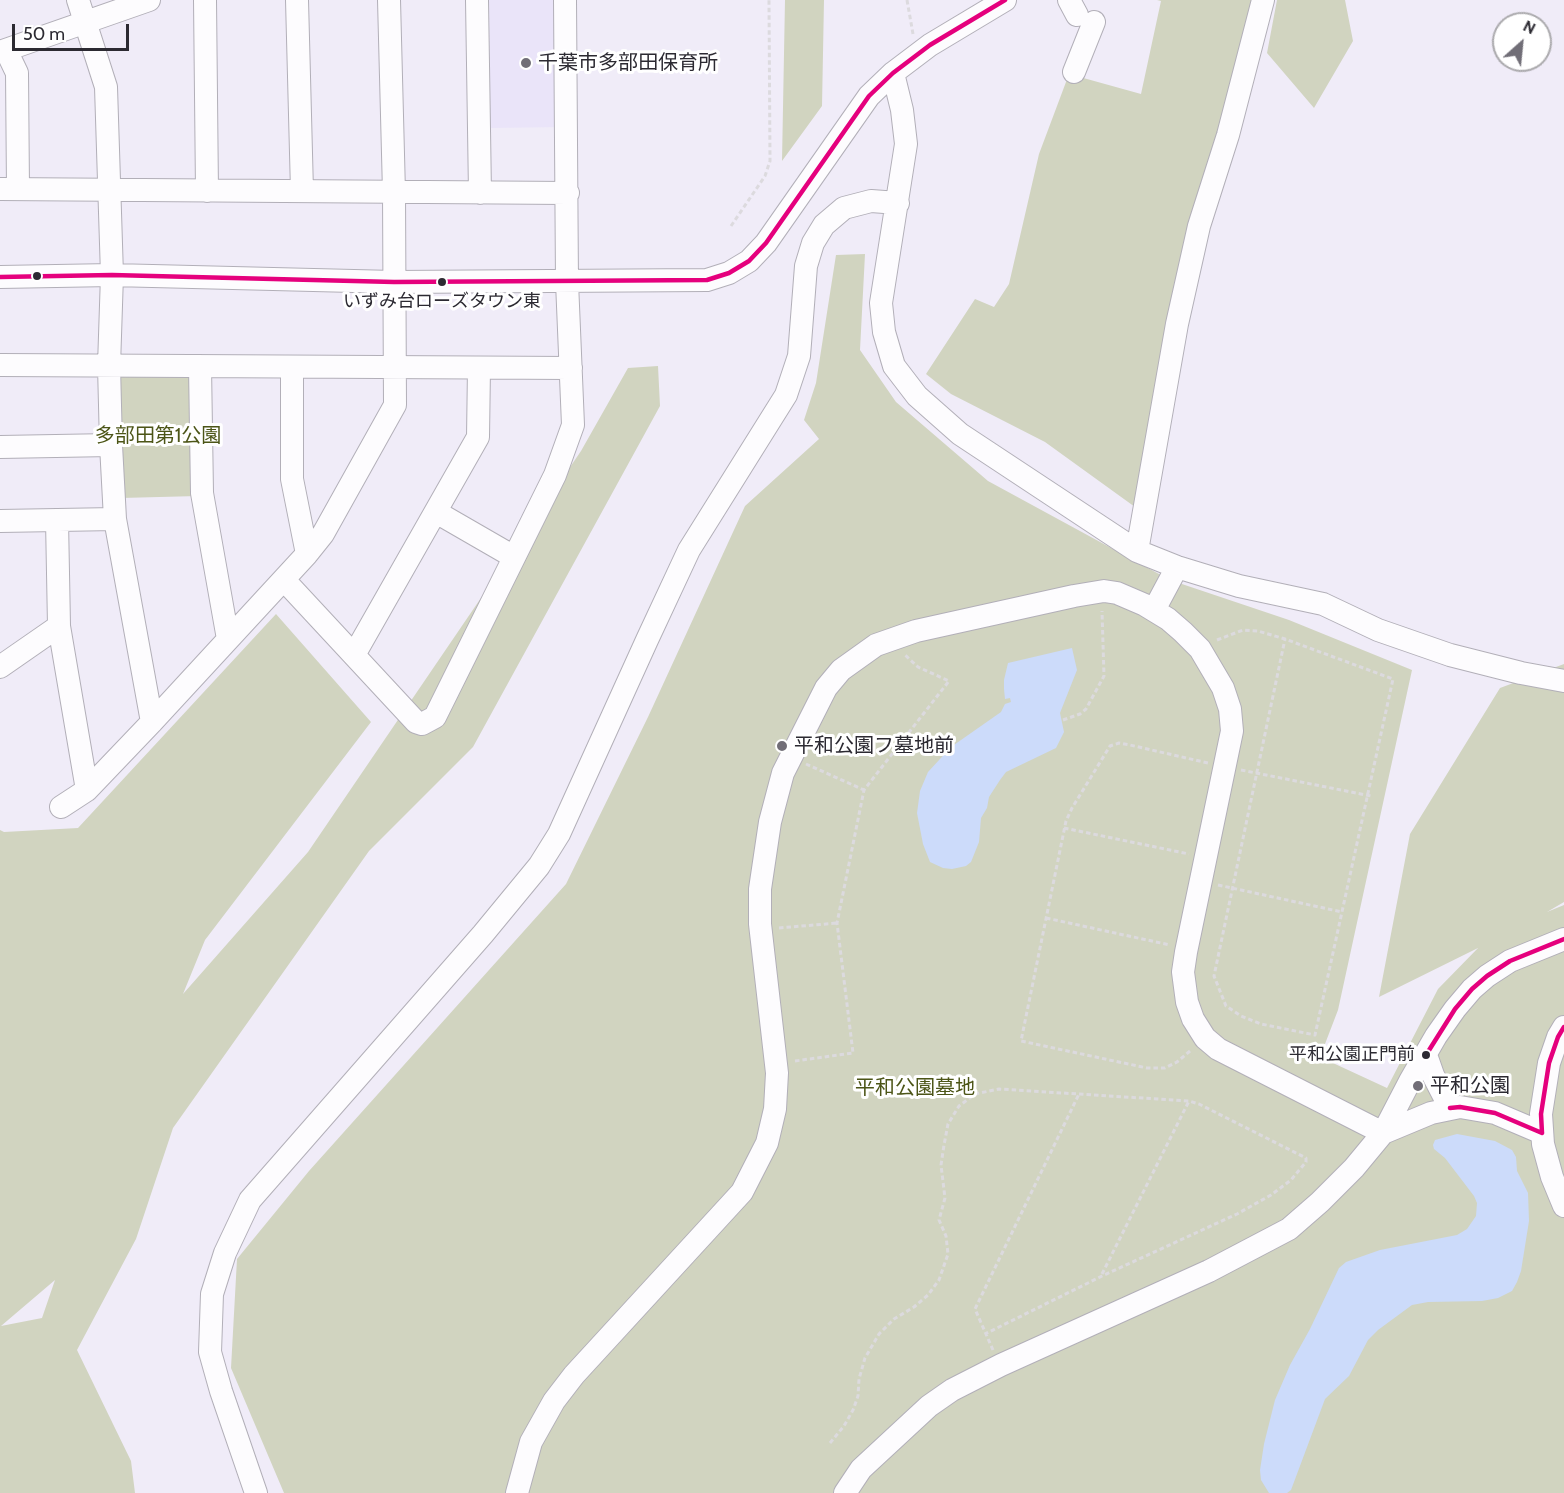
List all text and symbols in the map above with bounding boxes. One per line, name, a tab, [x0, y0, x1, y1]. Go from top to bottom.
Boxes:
scale bar	[15, 12, 132, 50]
north arrow	[1492, 12, 1552, 72]
text: N	[1520, 16, 1539, 38]
text: 50 m	[23, 23, 65, 45]
place label: 千葉市多部田保育所	[538, 51, 718, 75]
marker: 千葉市多部田保育所	[519, 56, 533, 70]
unlabelled marker	[31, 270, 43, 282]
marker: いずみ台ローズタウン東	[436, 276, 448, 288]
place label: いずみ台ローズタウン東	[343, 291, 541, 313]
park label: 多部田第1公園	[95, 424, 221, 448]
place label: 平和公園フ墓地前	[794, 734, 954, 758]
marker: 平和公園フ墓地前	[775, 739, 789, 753]
place label: 平和公園正門前	[1289, 1044, 1415, 1066]
marker: 平和公園正門前	[1420, 1049, 1432, 1061]
place label: 平和公園	[1430, 1074, 1510, 1098]
park label: 平和公園墓地	[855, 1076, 975, 1100]
marker: 平和公園	[1411, 1079, 1425, 1093]

